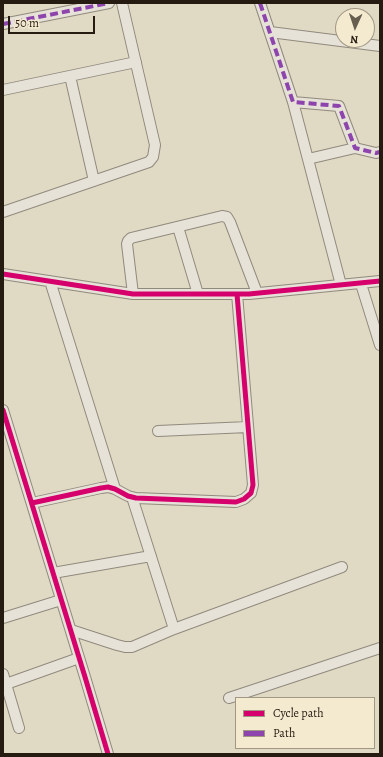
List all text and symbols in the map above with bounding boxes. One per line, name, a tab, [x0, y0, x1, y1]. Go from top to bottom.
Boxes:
scale bar	[10, 8, 97, 34]
north arrow	[335, 8, 375, 48]
text: 50 m	[15, 15, 39, 31]
text: N	[350, 32, 359, 47]
legend	[235, 697, 375, 749]
text: Cycle path	[273, 705, 324, 721]
text: Path	[273, 725, 295, 741]

